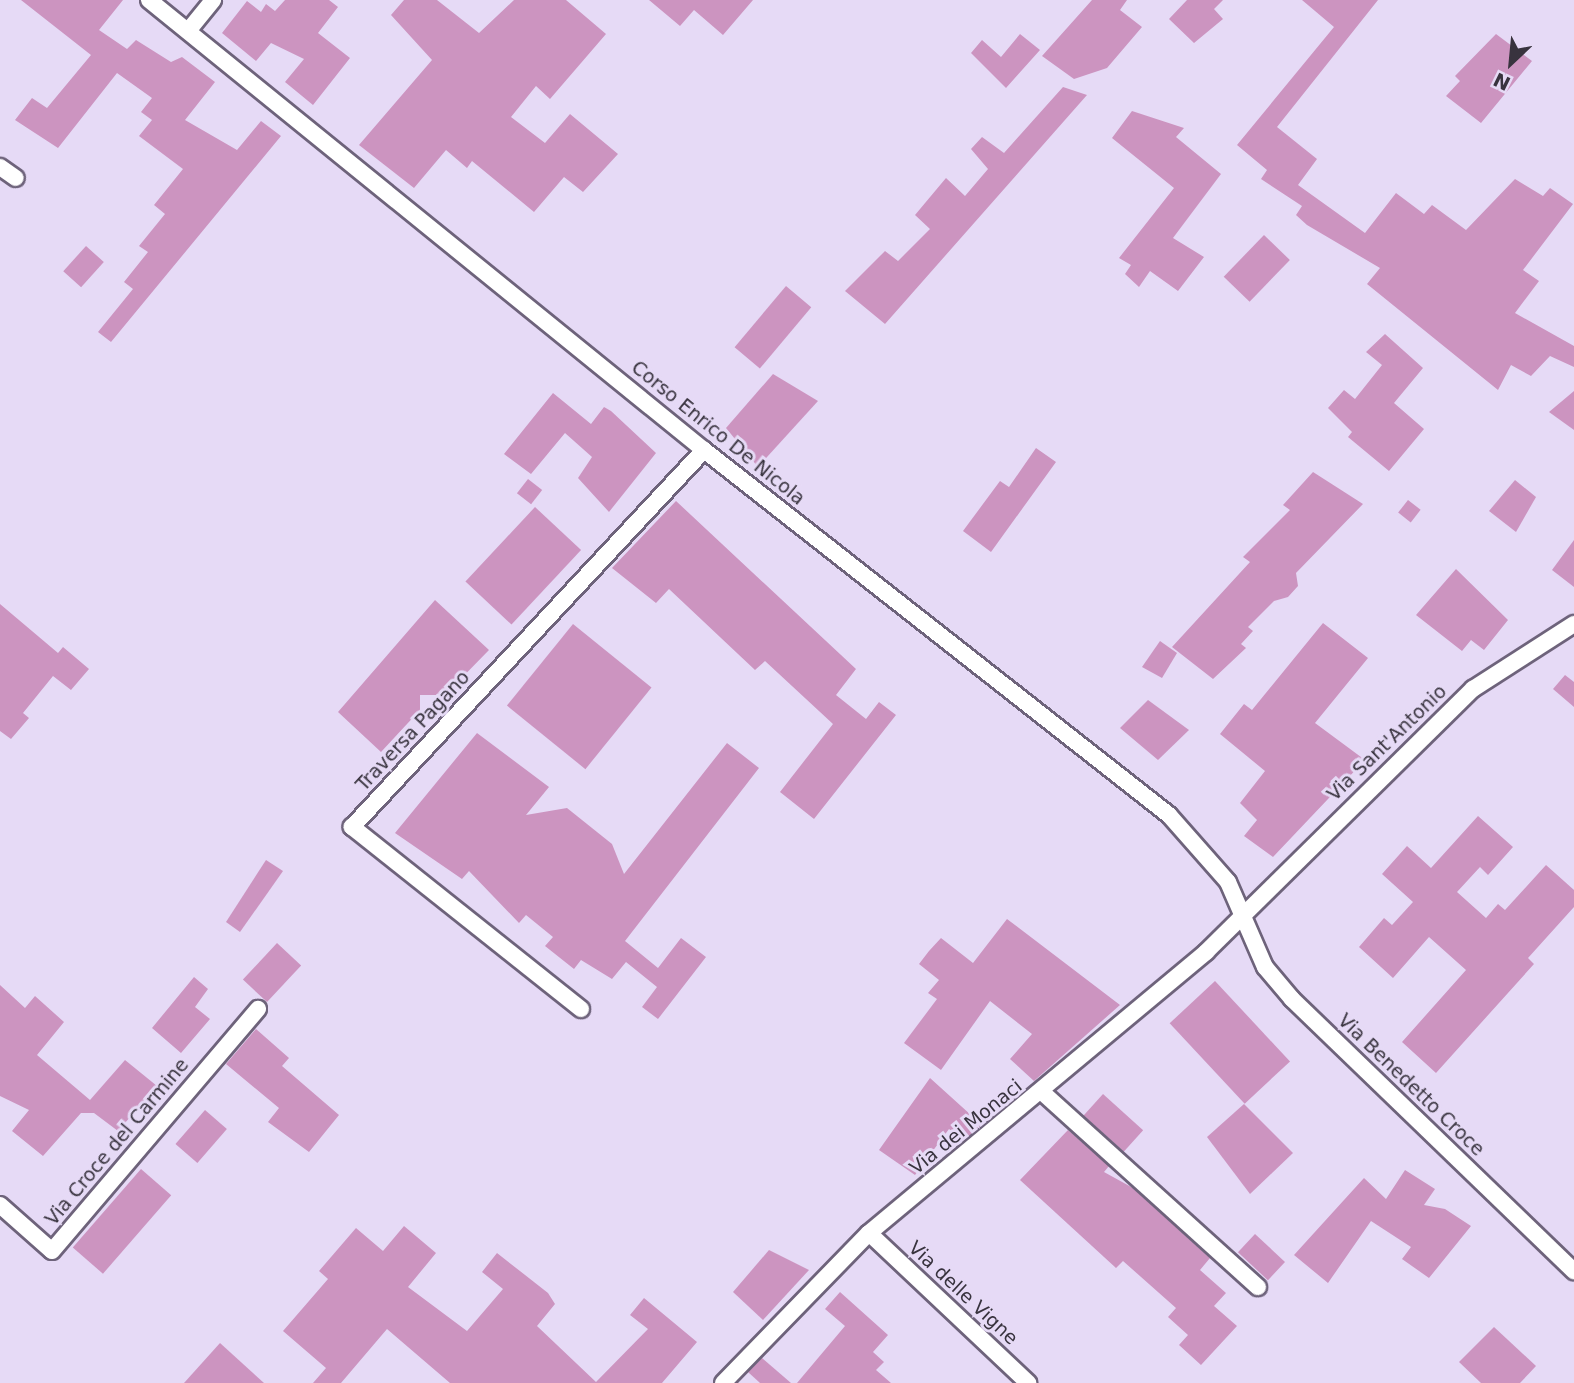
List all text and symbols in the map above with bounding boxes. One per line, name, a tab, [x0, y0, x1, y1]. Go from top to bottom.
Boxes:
north arrow	[1476, 28, 1546, 98]
text: N	[1490, 69, 1514, 95]
street label: Corso Enrico De Nicola	[627, 356, 809, 510]
street label: Traversa Pagano	[351, 666, 475, 796]
street label: Via Sant'Antonio	[1323, 680, 1451, 806]
street label: Via Benedetto Croce	[1333, 1009, 1489, 1161]
street label: Via Croce del Carmine	[40, 1054, 194, 1230]
street label: Via dei Monaci	[905, 1075, 1027, 1179]
street label: Via delle Vigne	[904, 1237, 1022, 1349]

